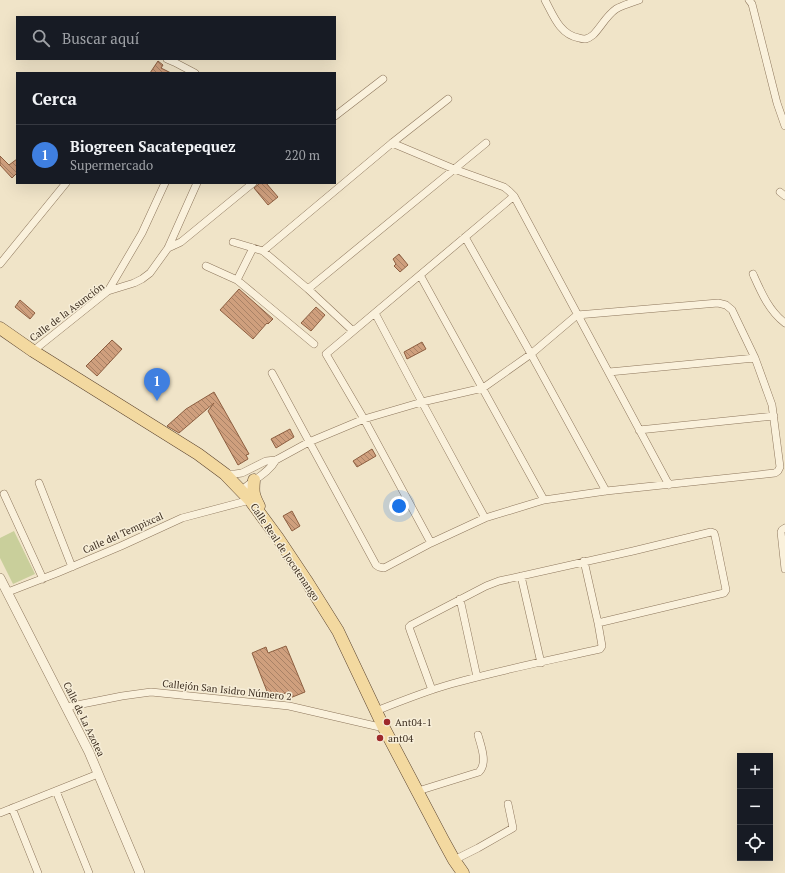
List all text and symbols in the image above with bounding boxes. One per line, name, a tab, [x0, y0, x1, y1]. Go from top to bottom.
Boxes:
search box	[16, 16, 336, 60]
icon: search	[30, 27, 52, 49]
text: Buscar aquí	[62, 28, 139, 48]
text: Cerca	[32, 87, 77, 110]
text: Biogreen Sacatepequez	[70, 136, 236, 156]
text: 1	[41, 146, 49, 164]
text: 220 m	[285, 146, 320, 164]
text: Supermercado	[70, 156, 153, 174]
street label: Calle de la Asunción	[27, 280, 107, 344]
pin: 1	[144, 368, 170, 401]
your location	[389, 496, 409, 516]
street label: Calle Real de Jocotenango	[247, 501, 323, 604]
street label: Calle del Tempixcal	[81, 509, 165, 557]
street label: Callejón San Isidro Número 2	[162, 677, 292, 703]
street label: Calle de La Azotea	[60, 679, 108, 759]
place label: Ant04-1	[395, 716, 432, 729]
marker: Ant04-1	[382, 717, 392, 727]
place label: ant04	[388, 732, 414, 745]
marker: ant04	[375, 733, 385, 743]
map controls	[737, 753, 773, 861]
button: +	[737, 753, 773, 789]
button: −	[737, 789, 773, 825]
button: locate	[737, 825, 773, 861]

